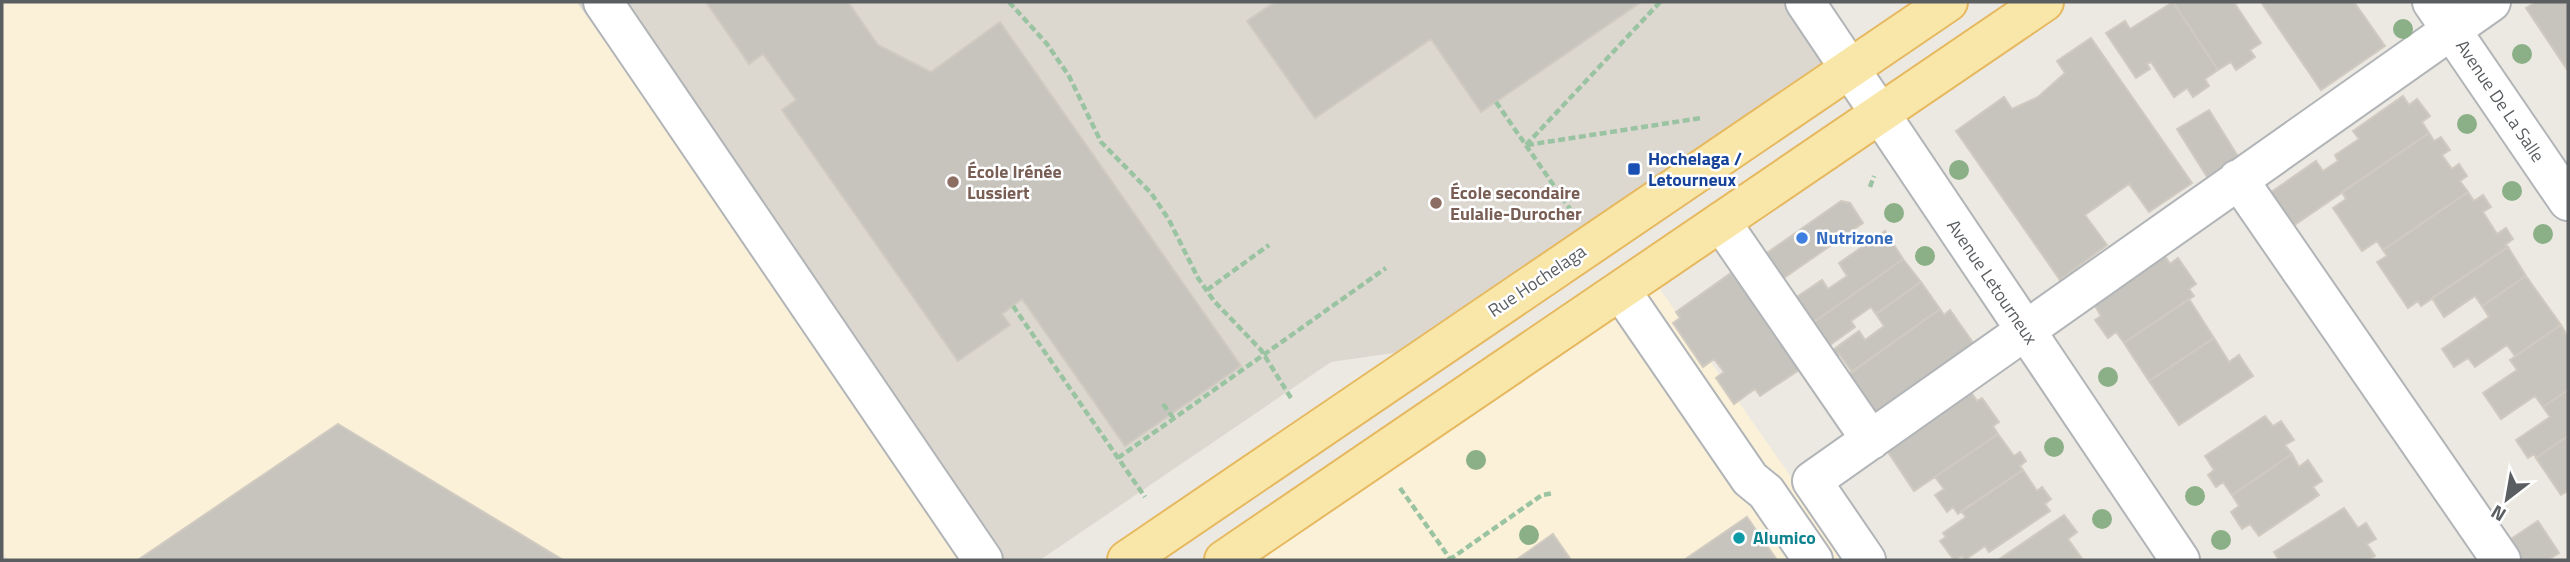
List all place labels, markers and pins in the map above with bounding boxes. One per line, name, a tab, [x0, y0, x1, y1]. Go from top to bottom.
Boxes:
place label: Hochelaga / Letourneux	[1648, 145, 1742, 193]
place label: École Irénée Lussiert	[967, 158, 1062, 206]
marker: Hochelaga / Letourneux	[1626, 161, 1642, 177]
marker: École Irénée Lussiert	[945, 174, 961, 190]
place label: École secondaire Eulalie-Durocher	[1450, 179, 1582, 227]
marker: École secondaire Eulalie-Durocher	[1428, 195, 1444, 211]
place label: Nutrizone	[1816, 224, 1893, 251]
marker: Nutrizone	[1794, 230, 1810, 246]
place label: Alumico	[1753, 524, 1816, 551]
marker: Alumico	[1731, 530, 1747, 546]

